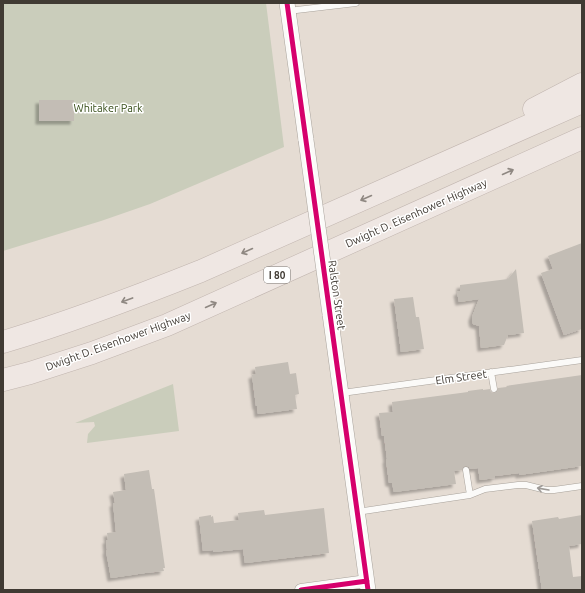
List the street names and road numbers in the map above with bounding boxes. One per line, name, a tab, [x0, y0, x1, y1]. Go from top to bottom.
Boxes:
street label: Dwight D. Eisenhower Highway	[343, 176, 489, 250]
street label: Ralston Street	[326, 259, 348, 331]
road number: I 80	[264, 267, 290, 283]
street label: Dwight D. Eisenhower Highway	[44, 309, 193, 373]
street label: Elm Street	[435, 367, 488, 387]

